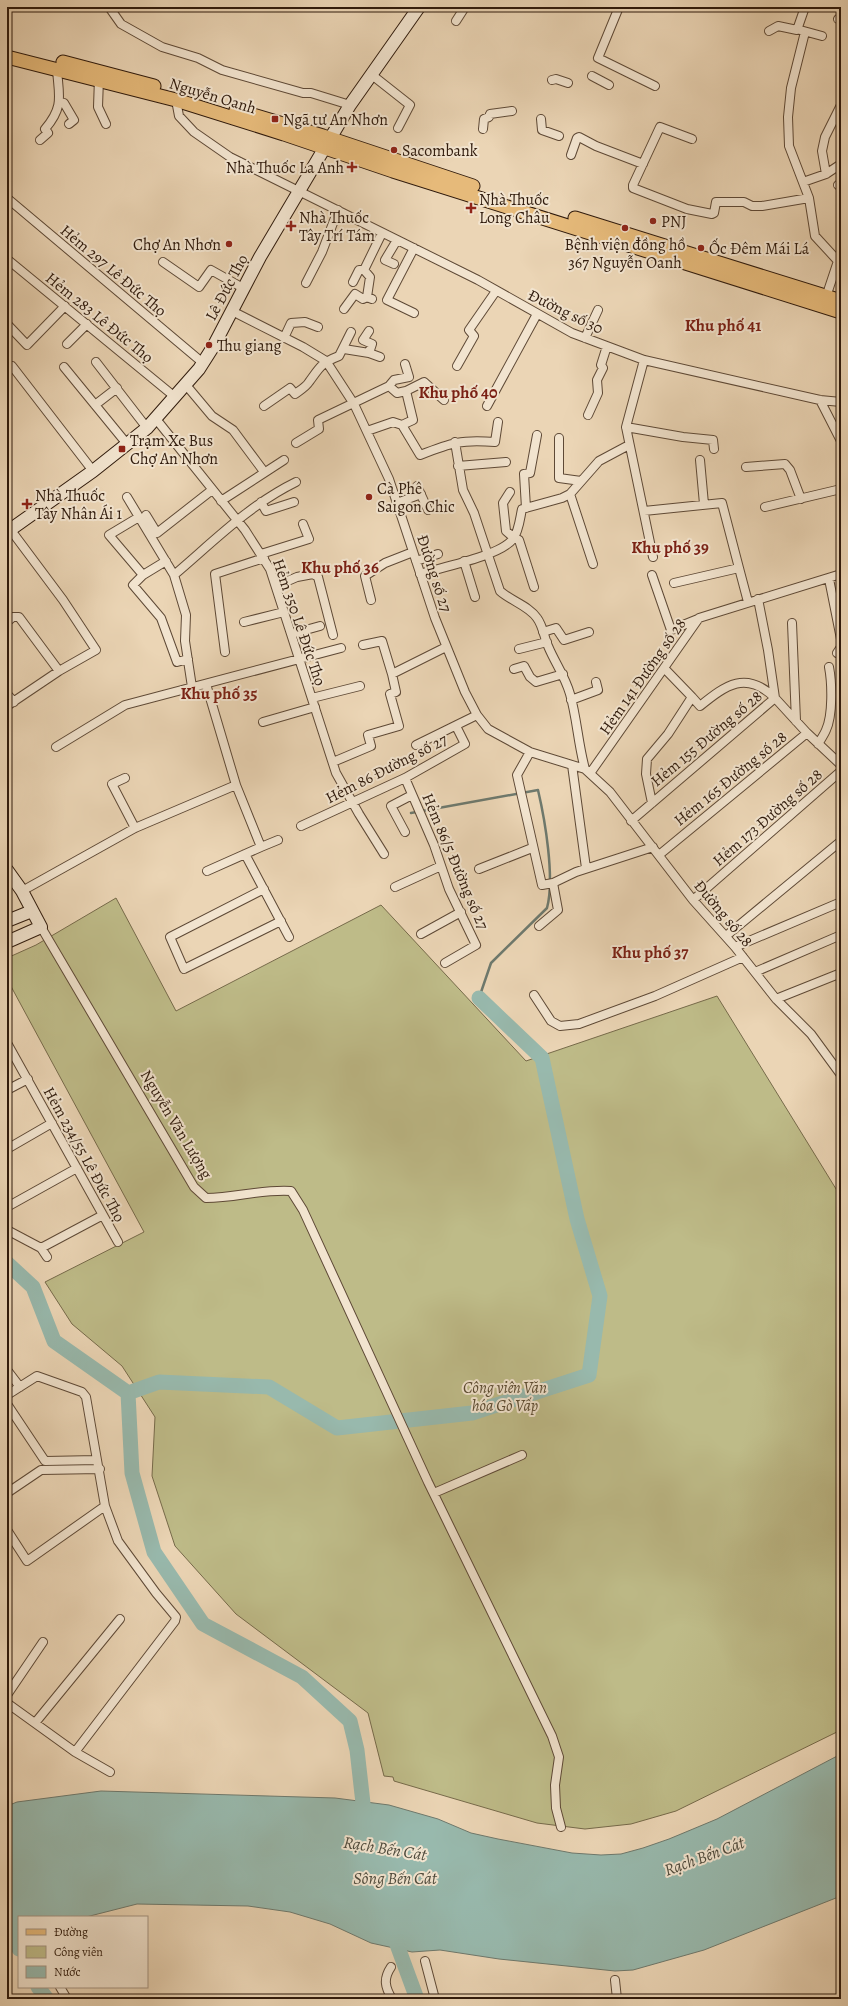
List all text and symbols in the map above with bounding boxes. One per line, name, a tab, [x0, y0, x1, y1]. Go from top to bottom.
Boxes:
street label: Nguyễn Oanh	[167, 72, 259, 120]
place label: Ngã tư An Nhơn	[283, 109, 388, 131]
marker: Ngã tư An Nhơn	[270, 114, 280, 124]
place label: Sacombank	[402, 140, 478, 162]
marker: Sacombank	[389, 145, 399, 155]
place label: Nhà Thuốc La Anh	[226, 157, 344, 179]
marker: Nhà Thuốc La Anh	[347, 162, 357, 172]
place label: Nhà Thuốc Long Châu	[479, 189, 550, 229]
marker: Nhà Thuốc Long Châu	[466, 203, 476, 213]
place label: Nhà Thuốc Tây Trí Tám	[299, 207, 375, 247]
place label: PNJ	[661, 211, 687, 233]
marker: PNJ	[648, 216, 658, 226]
street label: Hẻm 297 Lê Đức Thọ	[56, 220, 171, 322]
marker: Nhà Thuốc Tây Trí Tám	[286, 221, 296, 231]
marker: Bệnh viện đồng hồ 367 Nguyễn Oanh	[620, 223, 630, 233]
place label: Chợ An Nhơn	[133, 234, 221, 256]
place label: Bệnh viện đồng hồ 367 Nguyễn Oanh	[565, 234, 685, 274]
place label: Ốc Đêm Mái Lá	[709, 238, 810, 260]
marker: Chợ An Nhơn	[224, 239, 234, 249]
marker: Ốc Đêm Mái Lá	[696, 243, 706, 253]
street label: Lê Đức Thọ	[200, 250, 254, 325]
street label: Hẻm 283 Lê Đức Thọ	[41, 267, 158, 368]
street label: Đường số 30	[524, 284, 607, 340]
district label: Khu phố 41	[685, 314, 761, 337]
place label: Thu giang	[217, 335, 281, 357]
marker: Thu giang	[204, 340, 214, 350]
district label: Khu phố 40	[418, 381, 498, 404]
place label: Trạm Xe Bus Chợ An Nhơn	[130, 430, 218, 470]
marker: Trạm Xe Bus Chợ An Nhơn	[117, 444, 127, 454]
place label: Cà Phê Saigon Chic	[377, 478, 455, 518]
place label: Nhà Thuốc Tây Nhân Ái 1	[35, 485, 123, 525]
marker: Cà Phê Saigon Chic	[364, 492, 374, 502]
marker: Nhà Thuốc Tây Nhân Ái 1	[22, 499, 32, 509]
street label: Đường số 27	[411, 532, 457, 615]
district label: Khu phố 39	[631, 536, 709, 559]
street label: Hẻm 350 Lê Đức Thọ	[267, 556, 331, 689]
district label: Khu phố 36	[301, 556, 379, 579]
street label: Hẻm 141 Đường số 28	[594, 614, 691, 739]
district label: Khu phố 35	[180, 682, 258, 705]
street label: Hẻm 155 Đường số 28	[646, 686, 767, 792]
street label: Hẻm 165 Đường số 28	[669, 726, 792, 831]
street label: Hẻm 86 Đường số 27	[322, 729, 451, 809]
street label: Hẻm 173 Đường số 28	[708, 764, 827, 872]
street label: Hẻm 86/5 Đường số 27	[416, 790, 494, 933]
street label: Đường số 28	[689, 875, 758, 952]
district label: Khu phố 37	[611, 941, 689, 964]
street label: Nguyễn Văn Lượng	[135, 1066, 217, 1183]
street label: Hẻm 234/55 Lê Đức Thọ	[38, 1083, 130, 1226]
park label: Công viên Văn hóa Gò Vấp	[463, 1377, 547, 1417]
water label: Rạch Bến Cát	[342, 1831, 429, 1867]
water label: Rạch Bến Cát	[661, 1831, 748, 1882]
water label: Sông Bến Cát	[353, 1867, 438, 1890]
legend	[18, 1916, 148, 1988]
text: Đường	[54, 1924, 88, 1940]
text: Công viên	[54, 1944, 103, 1960]
text: Nước	[54, 1964, 81, 1980]

